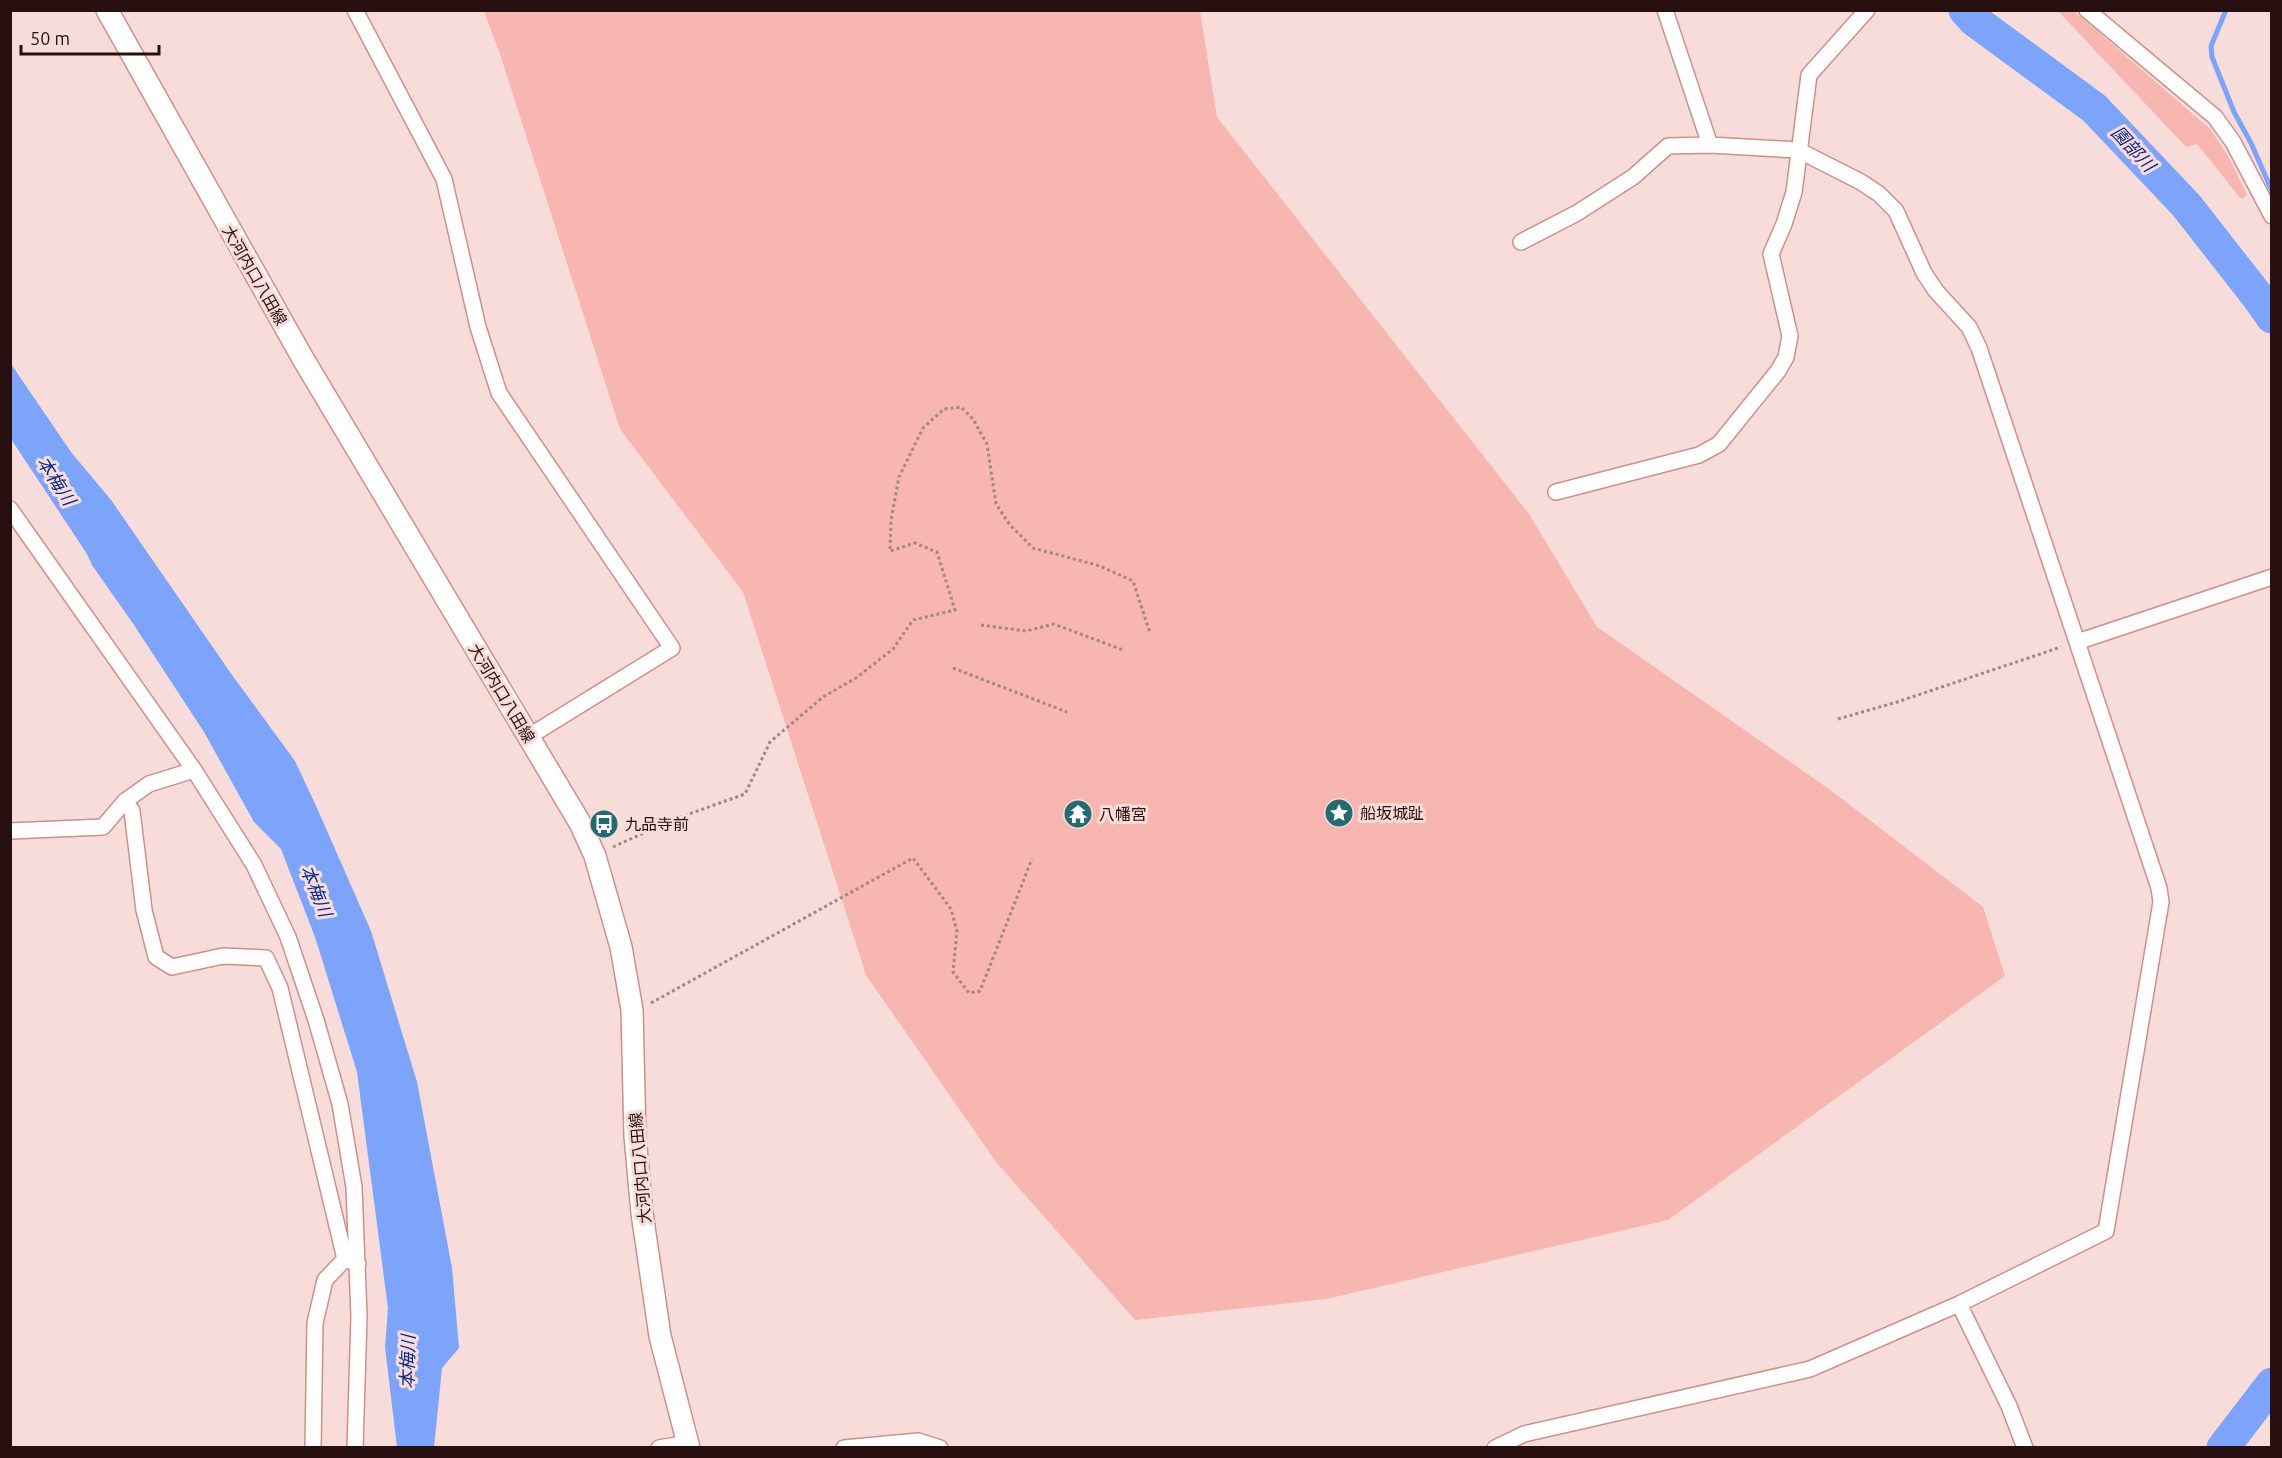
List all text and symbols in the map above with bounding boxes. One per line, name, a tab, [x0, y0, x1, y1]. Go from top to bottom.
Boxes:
scale bar	[21, 18, 159, 56]
text: 50 m	[30, 28, 70, 48]
water label: 園部川	[2108, 122, 2161, 176]
street label: 大河内口八田線	[219, 222, 291, 328]
water label: 本梅川	[34, 452, 81, 510]
street label: 大河内口八田線	[465, 640, 539, 746]
place icon: 船坂城趾	[1323, 797, 1355, 829]
temple icon: 八幡宮	[1062, 798, 1094, 830]
place label: 船坂城趾	[1360, 804, 1424, 822]
place label: 八幡宮	[1099, 805, 1147, 823]
bus stop icon: 九品寺前	[588, 808, 620, 840]
place label: 九品寺前	[625, 815, 689, 833]
water label: 本梅川	[298, 862, 337, 921]
street label: 大河内口八田線	[626, 1111, 654, 1225]
water label: 本梅川	[397, 1333, 418, 1389]

